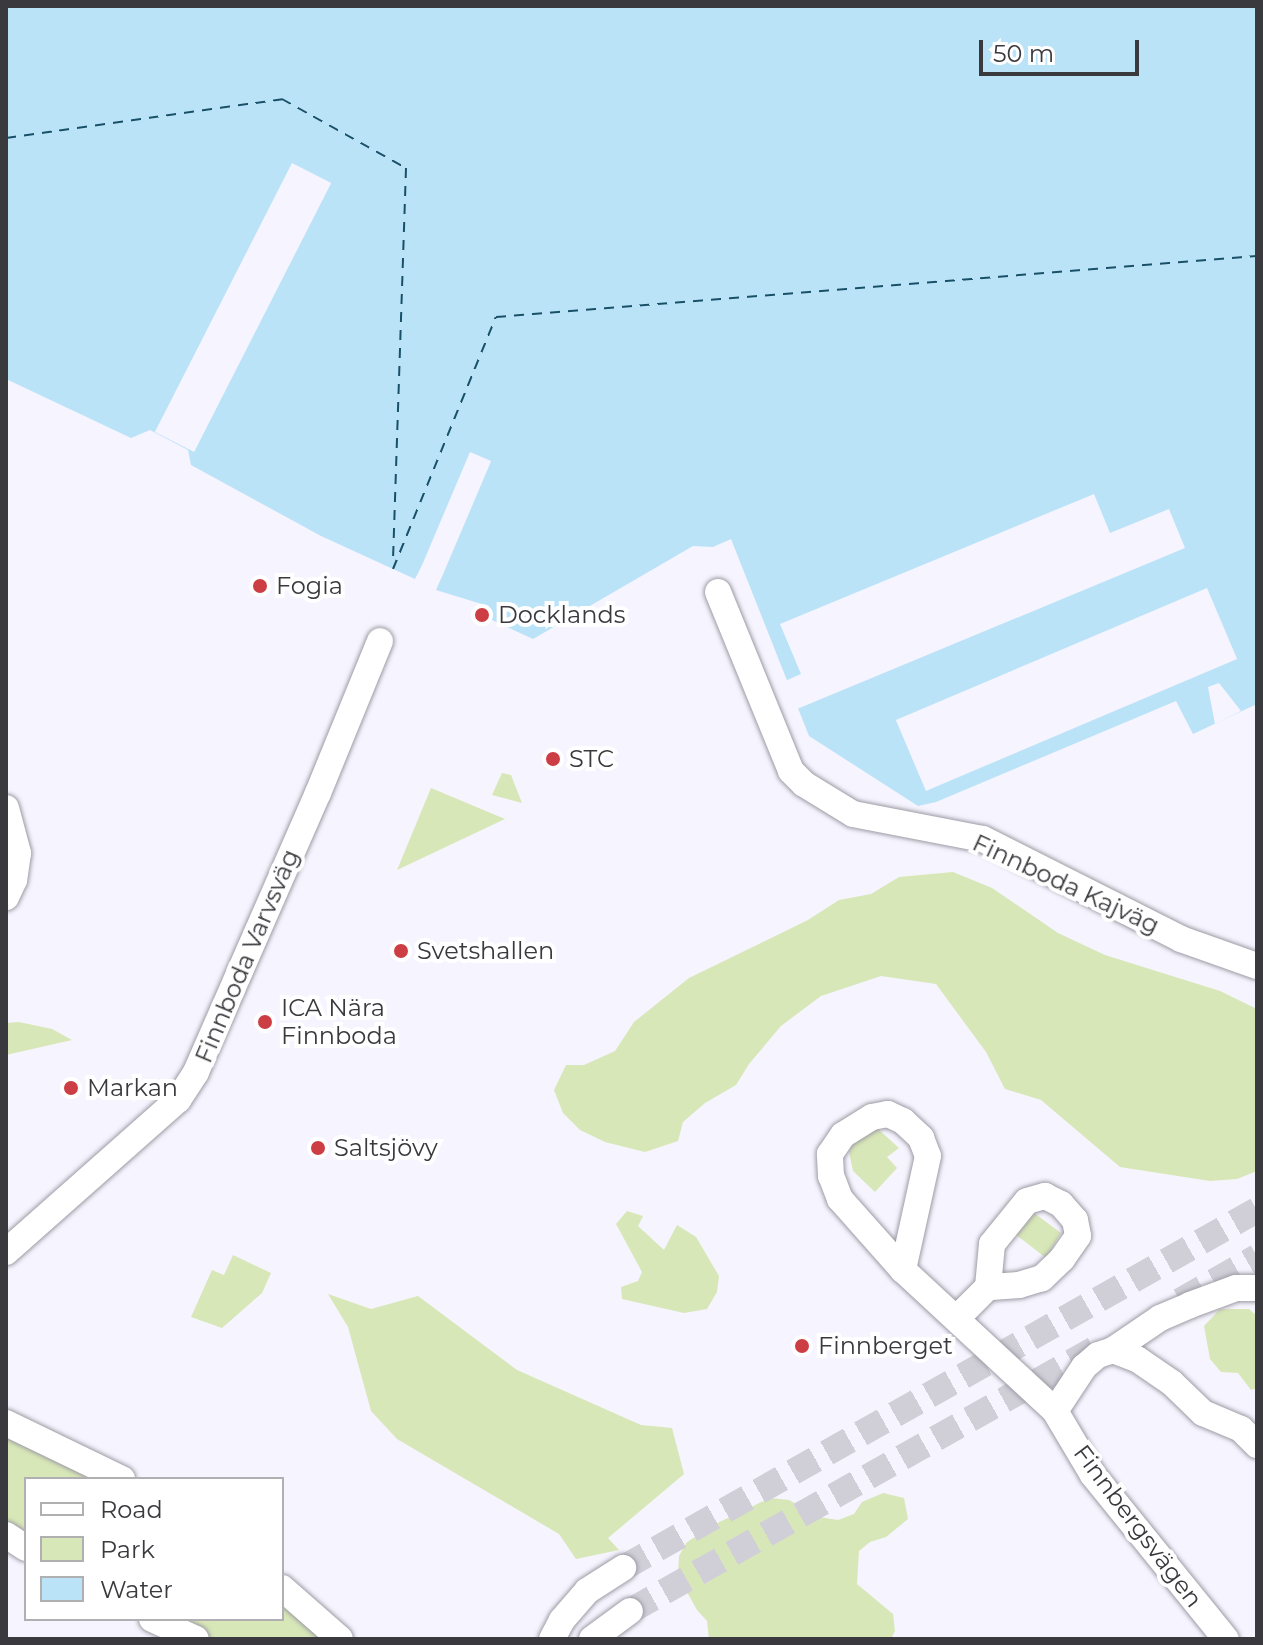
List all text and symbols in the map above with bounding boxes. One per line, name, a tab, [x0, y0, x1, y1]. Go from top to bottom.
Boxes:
scale bar	[983, 24, 1143, 74]
text: 50 m	[993, 39, 1054, 68]
place label: Fogia	[276, 572, 343, 600]
marker: Fogia	[251, 577, 269, 595]
place label: Docklands	[498, 601, 625, 629]
marker: Docklands	[473, 606, 491, 624]
place label: STC	[569, 745, 614, 773]
marker: STC	[544, 750, 562, 768]
street label: Finnboda Kajväg	[968, 828, 1164, 940]
street label: Finnboda Varvsväg	[189, 845, 305, 1067]
place label: Svetshallen	[417, 937, 554, 965]
marker: Svetshallen	[392, 942, 410, 960]
place label: ICA Nära Finnboda	[281, 994, 397, 1050]
marker: ICA Nära Finnboda	[256, 1013, 274, 1031]
place label: Markan	[87, 1074, 178, 1102]
marker: Markan	[62, 1079, 80, 1097]
place label: Saltsjövy	[334, 1134, 438, 1162]
marker: Saltsjövy	[309, 1139, 327, 1157]
place label: Finnberget	[818, 1332, 953, 1360]
marker: Finnberget	[793, 1337, 811, 1355]
street label: Finnbergsvägen	[1068, 1439, 1208, 1613]
legend	[24, 1477, 284, 1621]
text: Road	[100, 1495, 163, 1524]
text: Park	[100, 1535, 155, 1564]
text: Water	[100, 1575, 173, 1604]

